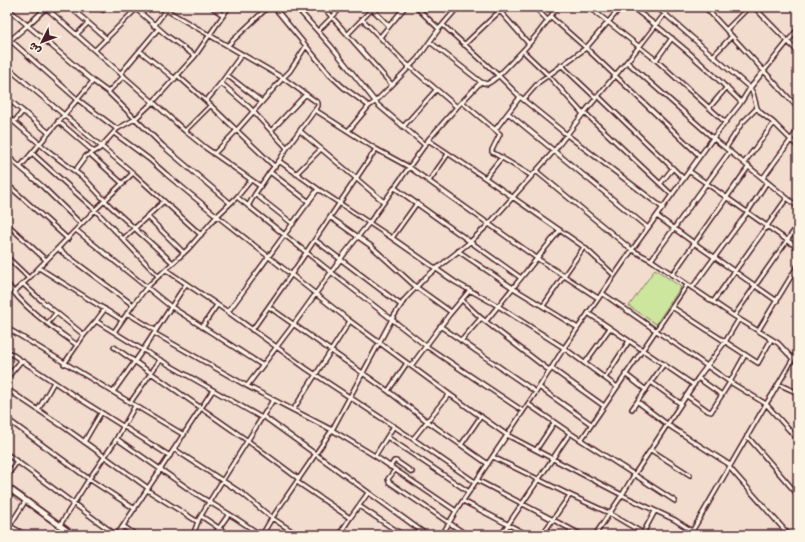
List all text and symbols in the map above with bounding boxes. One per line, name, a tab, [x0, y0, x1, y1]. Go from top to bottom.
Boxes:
north arrow	[22, 22, 62, 62]
text: ش	[25, 40, 44, 58]

